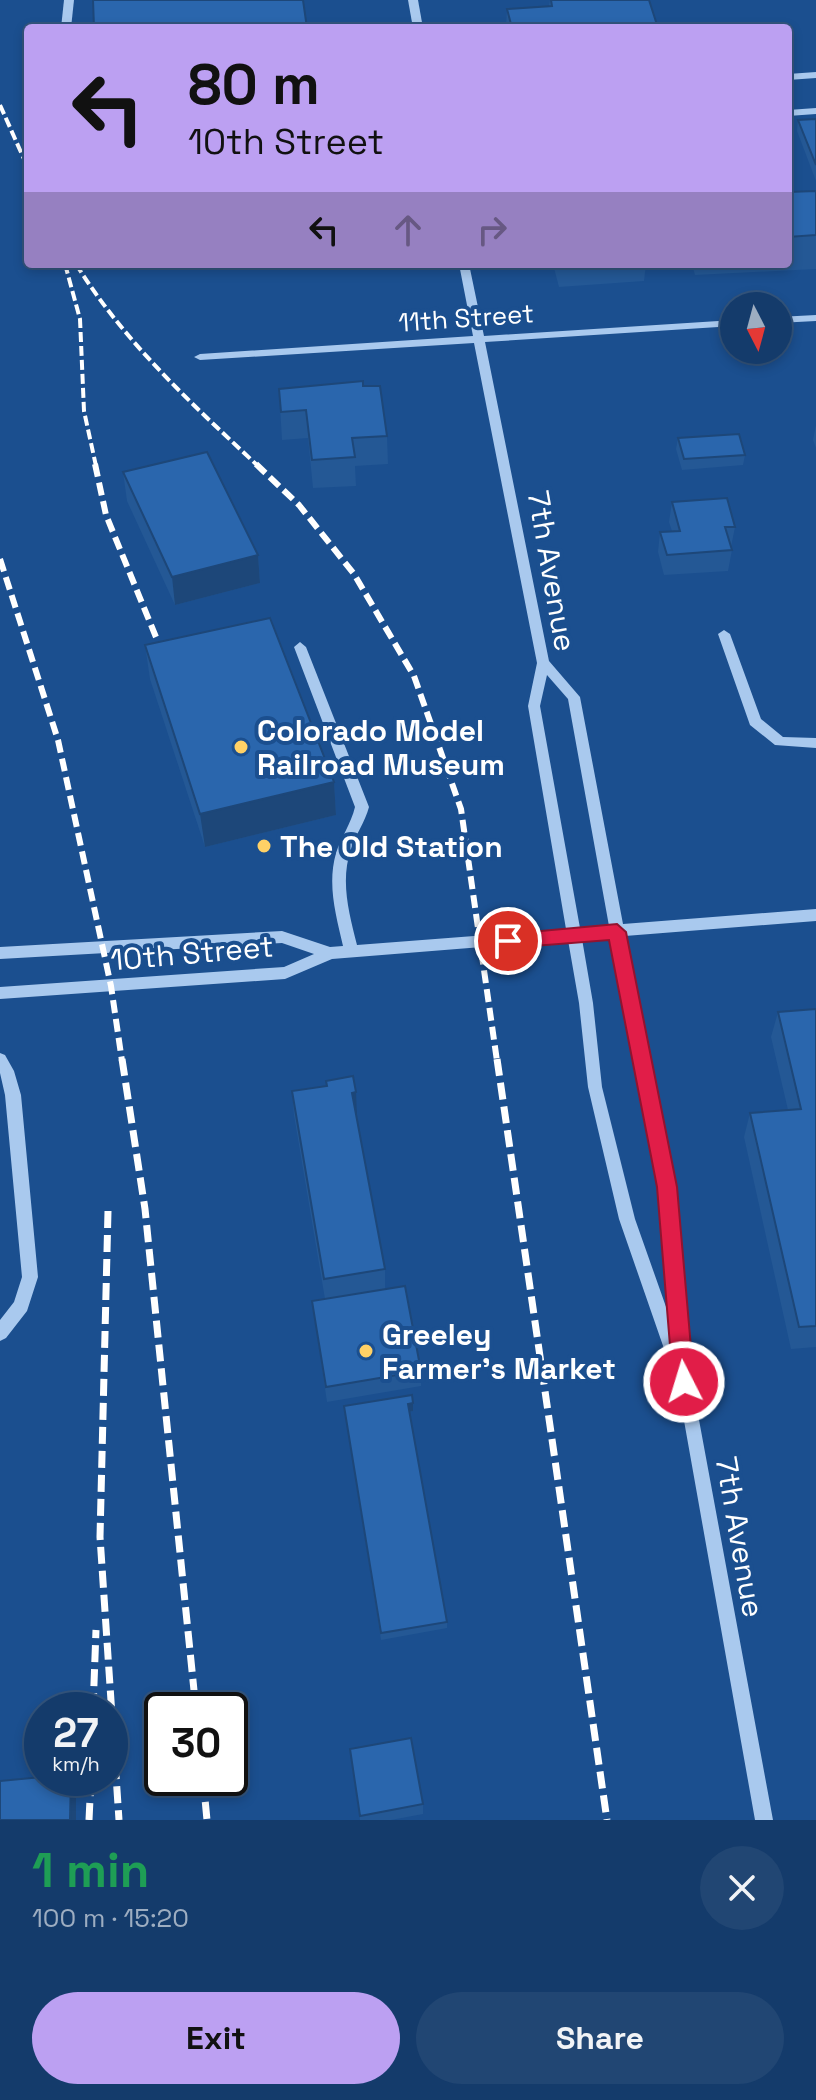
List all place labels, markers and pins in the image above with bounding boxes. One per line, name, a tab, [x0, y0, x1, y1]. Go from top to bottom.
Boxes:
place label: Colorado Model Railroad Museum	[257, 711, 505, 784]
marker: Colorado Model Railroad Museum	[232, 738, 250, 756]
place label: The Old Station	[280, 827, 503, 866]
marker: The Old Station	[255, 837, 273, 855]
pin	[474, 907, 542, 975]
place label: Greeley Farmer's Market	[382, 1315, 616, 1388]
marker: Greeley Farmer's Market	[357, 1342, 375, 1360]

